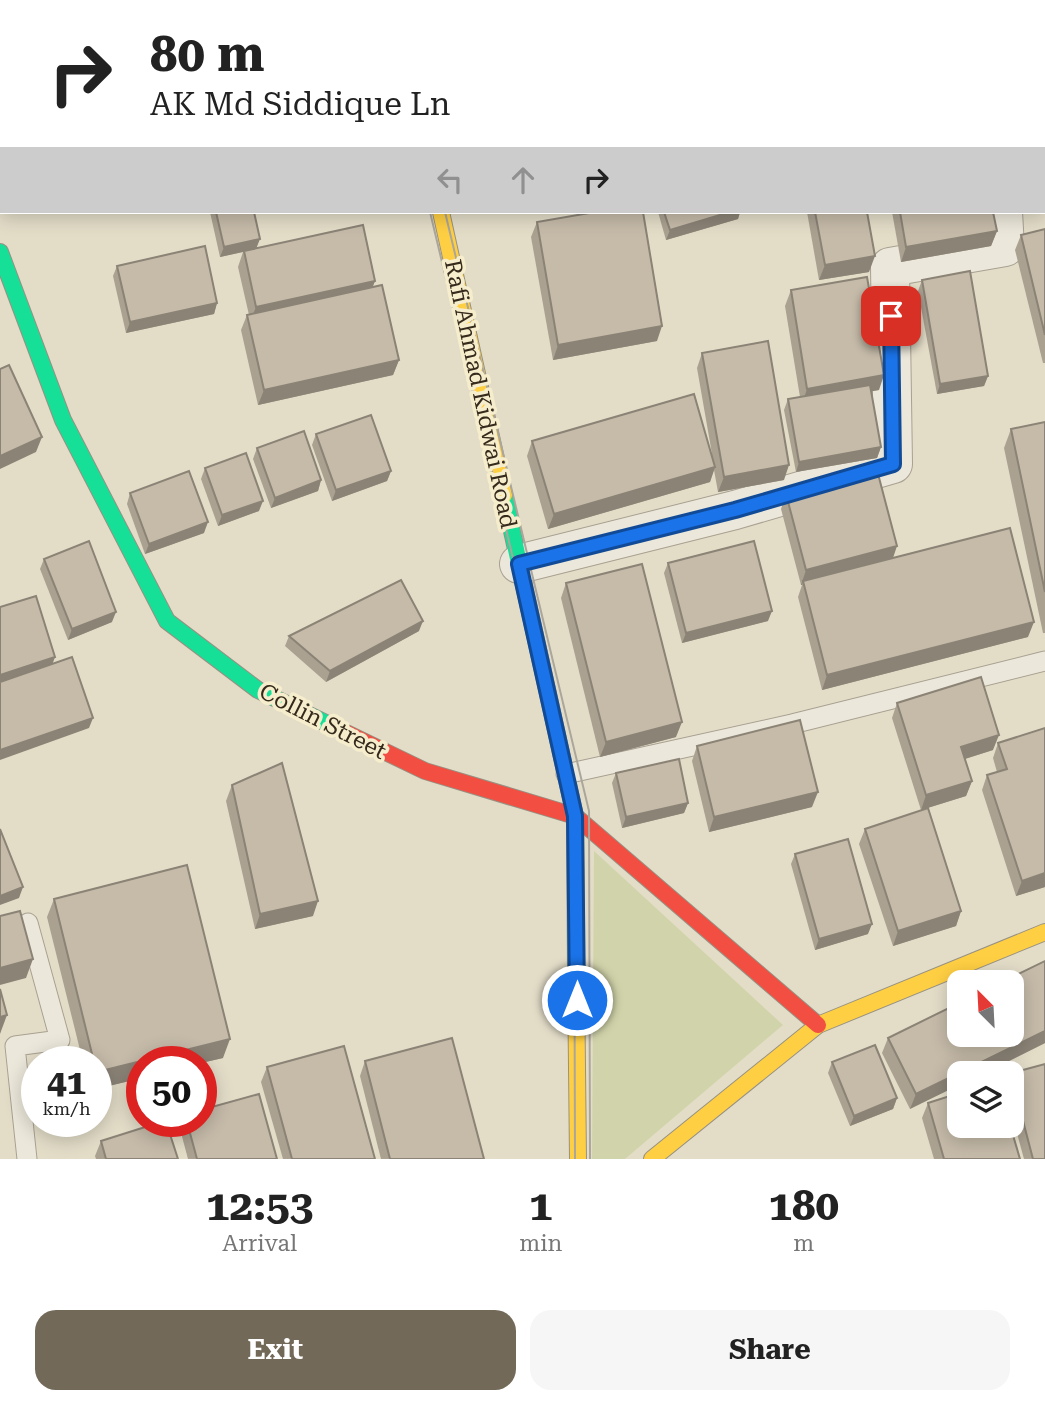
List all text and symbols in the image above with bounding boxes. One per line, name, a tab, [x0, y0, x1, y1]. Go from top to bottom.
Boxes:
text: 80 m	[150, 26, 265, 83]
icon: right	[35, 28, 126, 119]
text: AK Md Siddique Ln	[150, 85, 450, 123]
icon: left	[431, 161, 469, 199]
icon: ahead	[504, 161, 542, 199]
icon: right	[577, 161, 615, 199]
street label: Rafi Ahmad Kidwai Road	[439, 257, 522, 531]
pin	[861, 286, 921, 346]
icon: arrive	[872, 297, 910, 335]
street label: Collin Street	[255, 678, 391, 765]
position arrow	[540, 963, 614, 1037]
north arrow	[947, 970, 1024, 1046]
map controls	[947, 970, 1024, 1138]
speed limit sign: 50	[126, 1046, 217, 1137]
button: layers	[947, 1061, 1024, 1138]
text: 41	[47, 1062, 86, 1103]
text: km/h	[42, 1098, 91, 1119]
text: 12:53	[206, 1181, 313, 1230]
text: 1	[529, 1181, 553, 1230]
text: 180	[768, 1181, 839, 1230]
text: Arrival	[222, 1230, 297, 1257]
text: min	[519, 1230, 562, 1257]
text: m	[793, 1230, 814, 1257]
button: Exit	[35, 1310, 516, 1390]
button: Share	[530, 1310, 1010, 1390]

